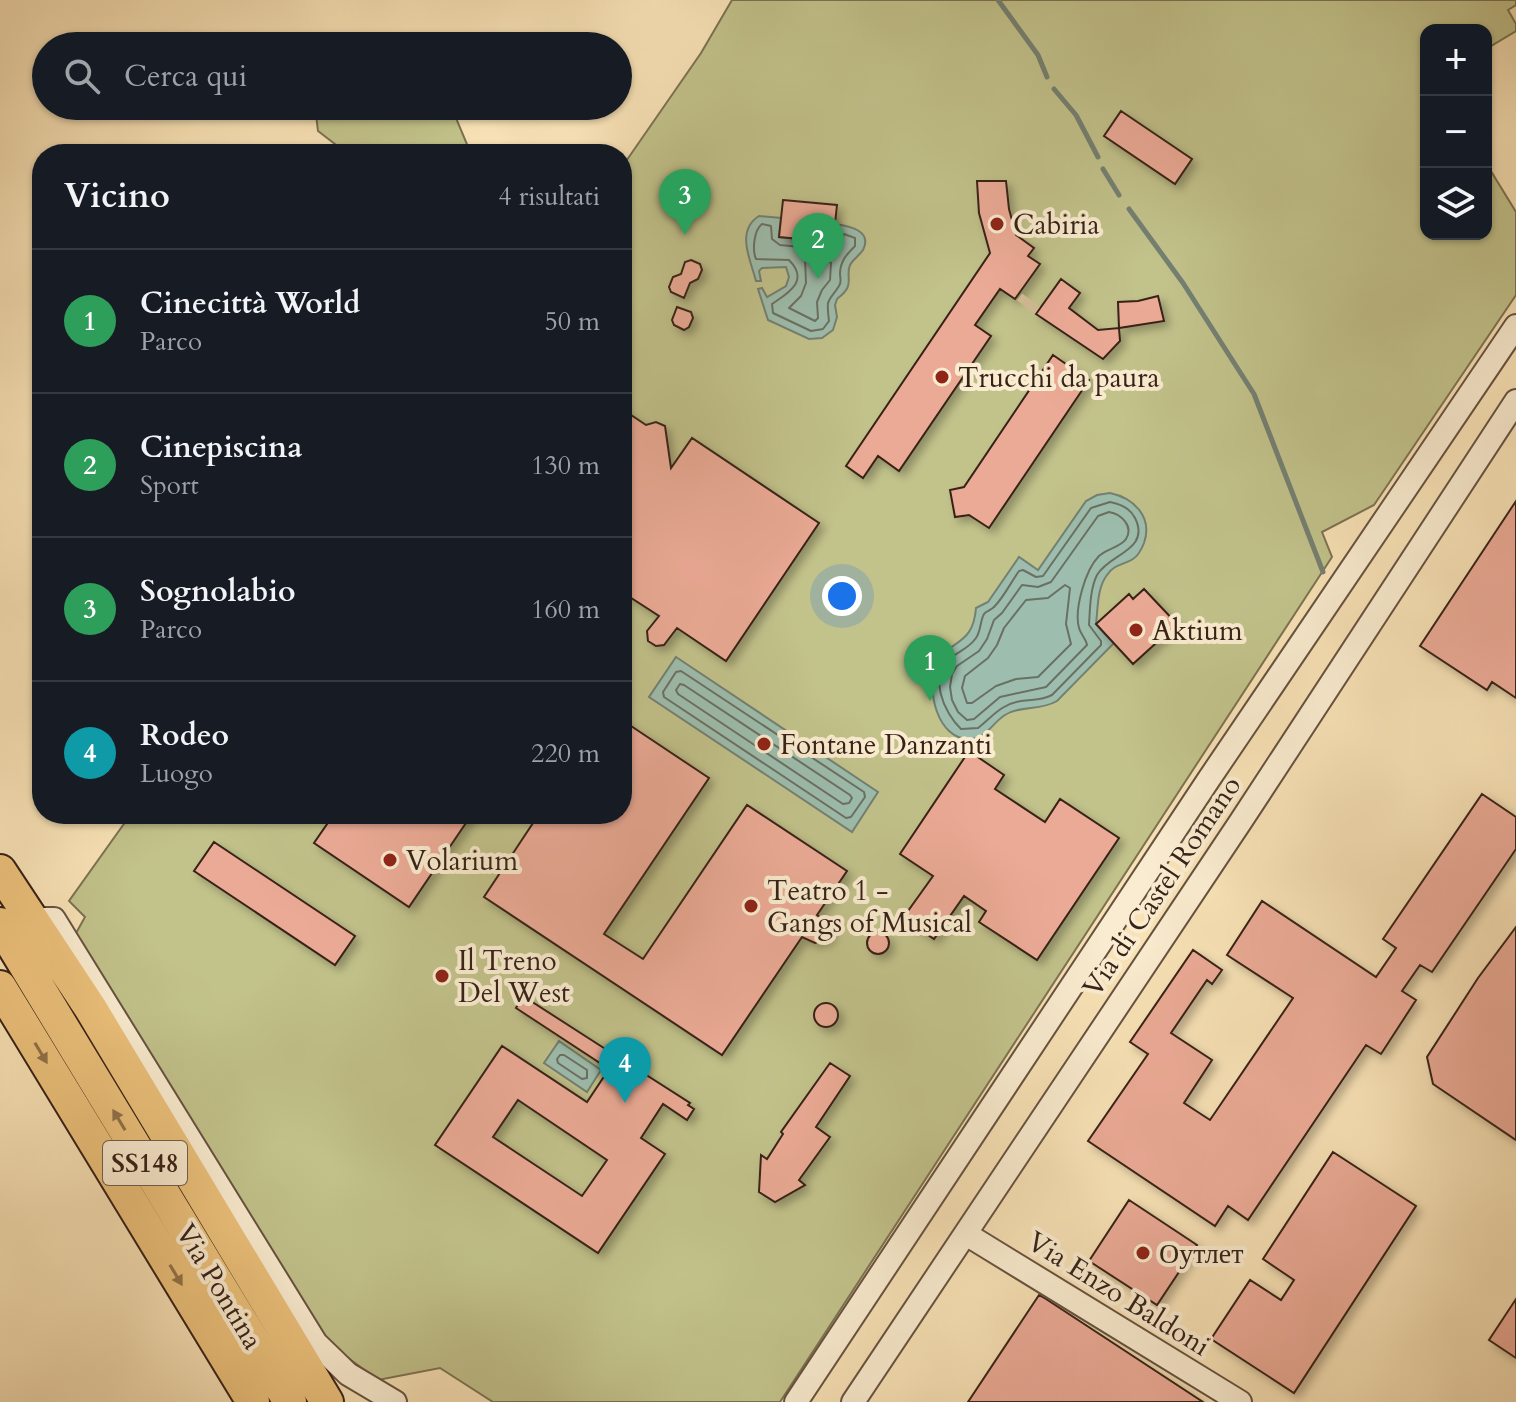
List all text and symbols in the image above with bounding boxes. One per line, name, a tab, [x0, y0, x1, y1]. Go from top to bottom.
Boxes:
map controls	[1420, 24, 1492, 240]
button: +	[1420, 24, 1492, 96]
search box	[32, 32, 632, 120]
icon: search	[60, 54, 104, 98]
text: Cerca qui	[124, 56, 247, 97]
button: −	[1420, 96, 1492, 168]
button: layers	[1420, 168, 1492, 240]
pin: 3	[659, 169, 711, 235]
text: Vicino	[64, 173, 170, 219]
text: 4 risultati	[498, 179, 600, 214]
place label: Cabiria	[1013, 206, 1100, 244]
pin: 2	[792, 213, 844, 279]
marker: Cabiria	[988, 215, 1006, 233]
text: Cinecittà World	[140, 283, 360, 324]
text: 1	[83, 304, 97, 339]
text: 50 m	[544, 304, 600, 339]
text: Parco	[140, 324, 202, 359]
place label: Trucchi da paura	[958, 359, 1160, 397]
marker: Trucchi da paura	[933, 368, 951, 386]
text: Cinepiscina	[140, 427, 302, 468]
text: 2	[83, 448, 97, 483]
text: 130 m	[531, 448, 600, 483]
text: Sport	[140, 468, 199, 503]
text: Sognolabio	[140, 571, 296, 612]
your location	[822, 576, 862, 616]
text: 3	[83, 592, 97, 627]
text: 160 m	[531, 592, 600, 627]
text: Parco	[140, 612, 202, 647]
place label: Aktium	[1152, 612, 1243, 650]
marker: Aktium	[1127, 621, 1145, 639]
pin: 1	[904, 635, 956, 701]
text: Rodeo	[140, 715, 229, 756]
place label: Fontane Danzanti	[780, 726, 992, 764]
marker: Fontane Danzanti	[755, 735, 773, 753]
text: 4	[83, 736, 97, 771]
text: 220 m	[531, 736, 600, 771]
text: Luogo	[140, 756, 213, 791]
street label: Via di Castel Romano	[1074, 769, 1250, 1004]
place label: Volarium	[406, 842, 518, 880]
marker: Volarium	[381, 851, 399, 869]
place label: Teatro 1 - Gangs of Musical	[767, 872, 972, 942]
marker: Teatro 1 - Gangs of Musical	[742, 897, 760, 915]
place label: Il Treno Del West	[458, 942, 570, 1012]
marker: Il Treno Del West	[433, 967, 451, 985]
pin: 4	[599, 1037, 651, 1103]
one-way arrow	[33, 1042, 47, 1064]
one-way arrow	[112, 1109, 126, 1131]
road number: SS148	[103, 1141, 187, 1185]
street label: Via Pontina	[167, 1217, 272, 1356]
street label: Via Enzo Baldoni	[1020, 1222, 1217, 1365]
place label: Оутлет	[1159, 1235, 1243, 1273]
marker: Оутлет	[1134, 1244, 1152, 1262]
one-way arrow	[168, 1264, 182, 1286]

